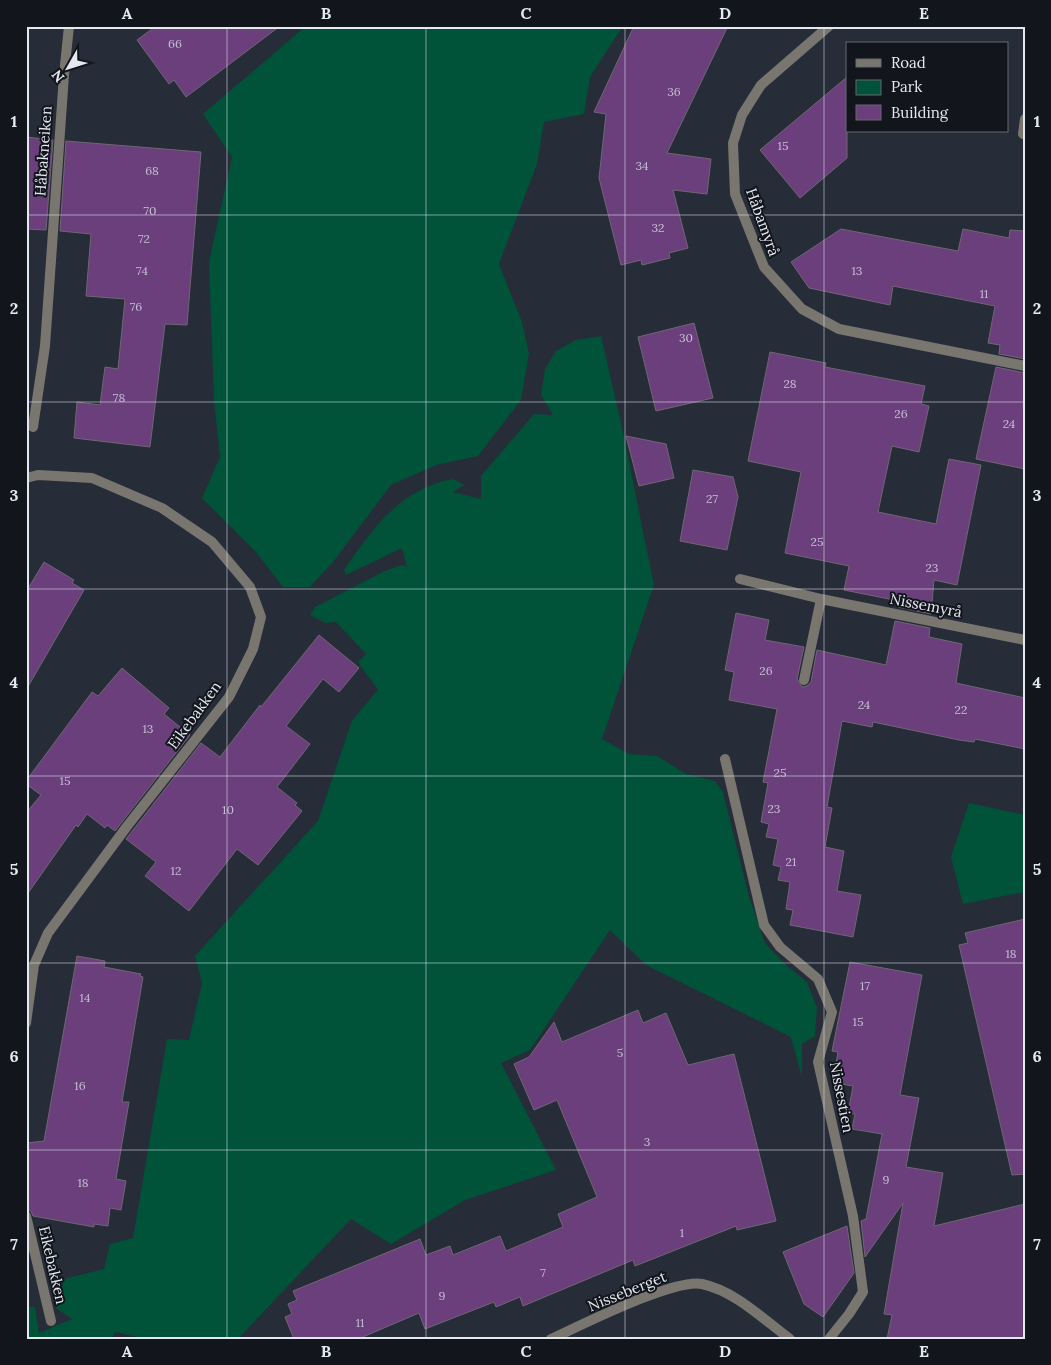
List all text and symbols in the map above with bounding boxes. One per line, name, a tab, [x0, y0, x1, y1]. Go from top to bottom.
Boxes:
text: A	[122, 3, 133, 23]
text: B	[321, 3, 332, 23]
text: C	[520, 3, 532, 23]
text: D	[719, 3, 731, 23]
text: E	[919, 3, 929, 23]
house number: 66	[168, 36, 182, 51]
north arrow	[42, 42, 92, 92]
legend	[846, 42, 1008, 132]
text: Road	[891, 53, 926, 72]
text: N	[47, 66, 68, 86]
text: Park	[891, 77, 922, 96]
house number: 36	[667, 84, 681, 99]
text: Building	[891, 103, 949, 122]
street label: Håbakneiken	[30, 105, 56, 197]
text: 1	[11, 111, 17, 131]
text: 1	[1034, 111, 1040, 131]
house number: 15	[778, 138, 788, 153]
house number: 34	[635, 158, 649, 173]
house number: 68	[145, 163, 159, 178]
street label: Håbamyrå	[742, 185, 784, 259]
house number: 70	[144, 203, 156, 218]
house number: 32	[651, 220, 665, 235]
house number: 72	[138, 231, 150, 246]
house number: 74	[136, 263, 148, 278]
house number: 13	[851, 263, 863, 278]
house number: 11	[980, 286, 988, 301]
text: 2	[10, 298, 18, 318]
text: 2	[1033, 298, 1041, 318]
house number: 76	[130, 299, 142, 314]
house number: 30	[679, 330, 693, 345]
house number: 28	[783, 376, 797, 391]
house number: 78	[113, 390, 125, 405]
house number: 26	[894, 406, 908, 421]
house number: 24	[1003, 416, 1016, 431]
text: 3	[10, 485, 19, 505]
text: 3	[1033, 485, 1042, 505]
house number: 27	[706, 491, 718, 506]
house number: 25	[811, 534, 823, 549]
house number: 23	[926, 560, 939, 575]
street label: Nissemyrå	[888, 589, 964, 621]
house number: 26	[759, 663, 773, 678]
text: 4	[10, 672, 19, 692]
text: 4	[1033, 672, 1042, 692]
street label: Eikebakken	[163, 677, 225, 753]
house number: 24	[858, 697, 871, 712]
house number: 22	[955, 702, 967, 717]
house number: 13	[142, 721, 154, 736]
house number: 25	[774, 765, 786, 780]
house number: 15	[60, 773, 70, 788]
house number: 23	[768, 801, 781, 816]
house number: 10	[222, 802, 234, 817]
house number: 21	[786, 854, 796, 869]
text: 5	[10, 859, 19, 879]
text: 5	[1033, 859, 1042, 879]
house number: 12	[171, 863, 181, 878]
house number: 18	[1005, 946, 1017, 961]
house number: 17	[860, 978, 870, 993]
house number: 14	[80, 990, 91, 1005]
house number: 15	[853, 1014, 863, 1029]
house number: 5	[617, 1045, 623, 1060]
text: 6	[9, 1046, 19, 1066]
text: 6	[1032, 1046, 1042, 1066]
street label: Nissestien	[826, 1060, 858, 1134]
house number: 16	[74, 1078, 86, 1093]
house number: 3	[644, 1134, 651, 1149]
house number: 9	[883, 1172, 890, 1187]
house number: 18	[77, 1175, 89, 1190]
street label: Eikebakken	[35, 1224, 71, 1306]
house number: 1	[680, 1225, 684, 1240]
text: 7	[10, 1234, 18, 1254]
text: 7	[1033, 1234, 1041, 1254]
house number: 7	[540, 1265, 546, 1280]
street label: Nisseberget	[585, 1267, 669, 1315]
house number: 9	[439, 1288, 446, 1303]
house number: 11	[356, 1315, 364, 1330]
text: A	[122, 1341, 133, 1361]
text: B	[321, 1341, 332, 1361]
text: C	[520, 1341, 532, 1361]
text: D	[719, 1341, 731, 1361]
text: E	[919, 1341, 929, 1361]

